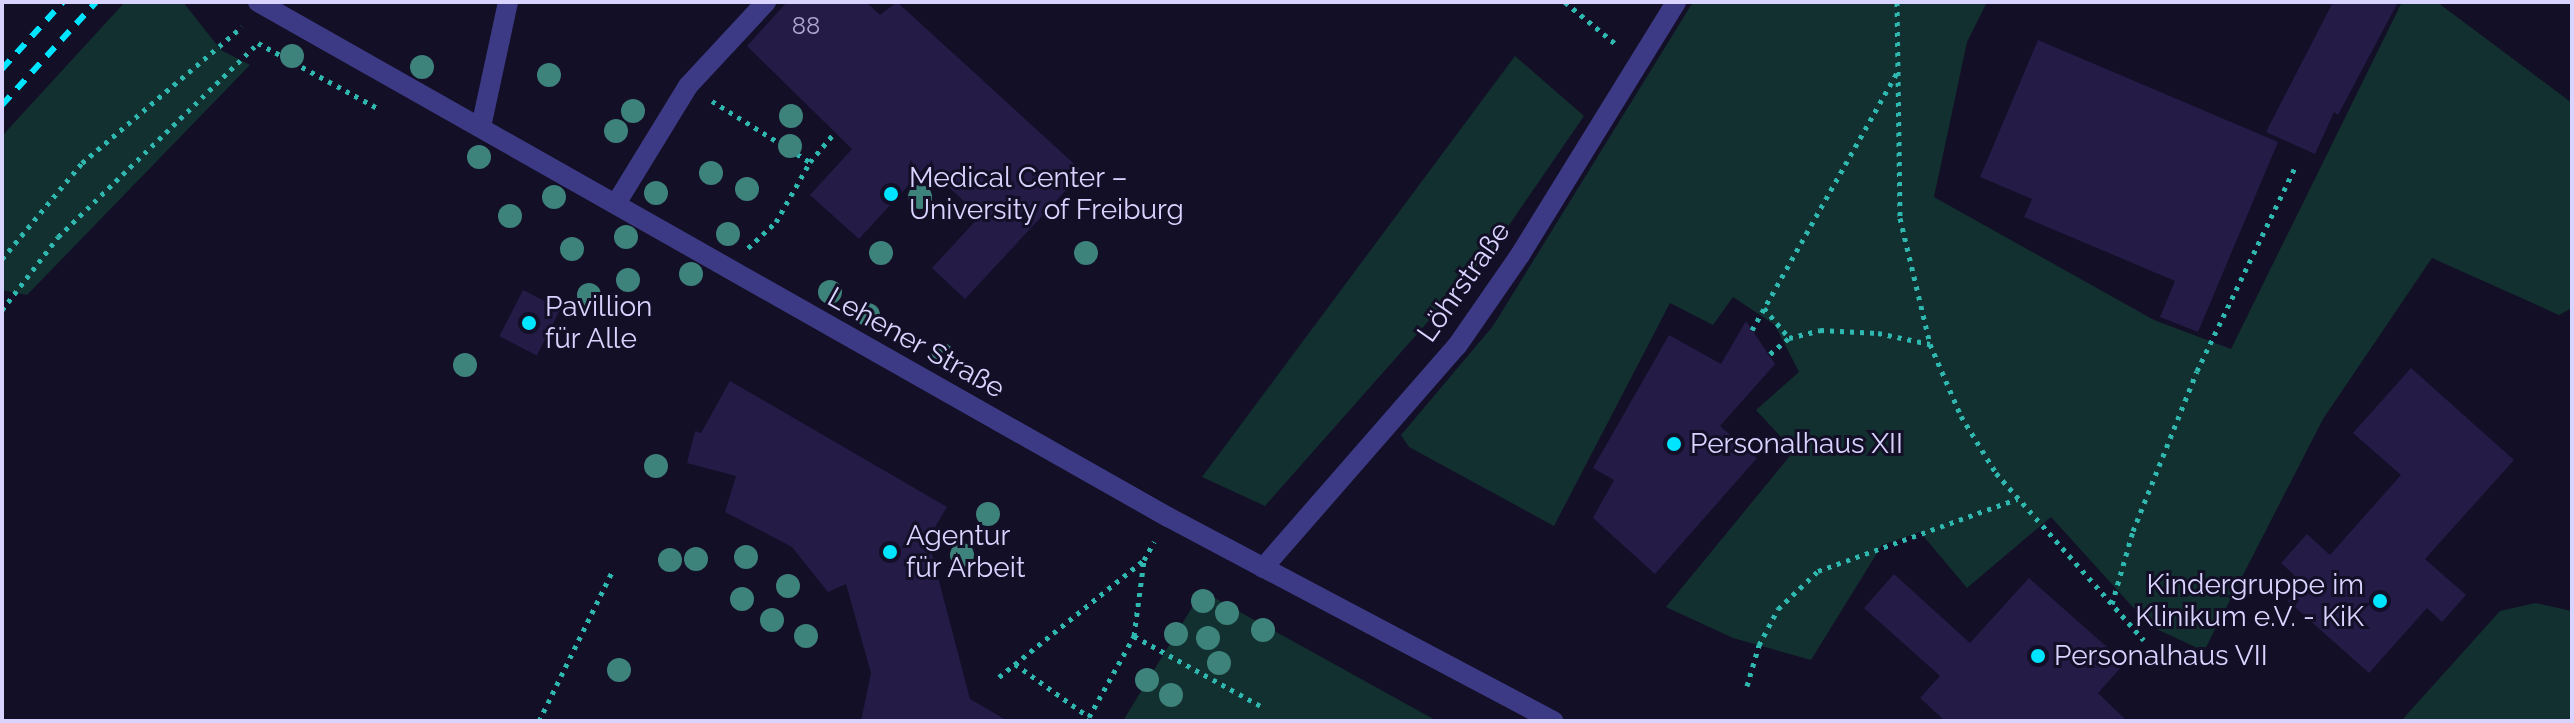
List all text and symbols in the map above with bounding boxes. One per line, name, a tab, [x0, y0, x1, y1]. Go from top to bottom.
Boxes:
house number: 88	[792, 12, 820, 40]
place label: Medical Center – University of Freiburg	[909, 161, 1185, 227]
marker: Medical Center – University of Freiburg	[880, 183, 902, 205]
street label: Löhrstraße	[1410, 216, 1518, 348]
street label: Lehener Straße	[821, 280, 1011, 406]
place label: Pavillion für Alle	[545, 290, 652, 356]
marker: Pavillion für Alle	[520, 314, 538, 332]
place label: Personalhaus XII	[1690, 427, 1903, 461]
marker: Personalhaus XII	[1665, 435, 1683, 453]
place label: Agentur für Arbeit	[906, 519, 1027, 585]
marker: Agentur für Arbeit	[881, 543, 899, 561]
place label: Kindergruppe im Klinikum e.V. - KiK	[2135, 568, 2364, 634]
marker: Kindergruppe im Klinikum e.V. - KiK	[2371, 592, 2389, 610]
place label: Personalhaus VII	[2054, 639, 2269, 673]
marker: Personalhaus VII	[2029, 647, 2047, 665]

